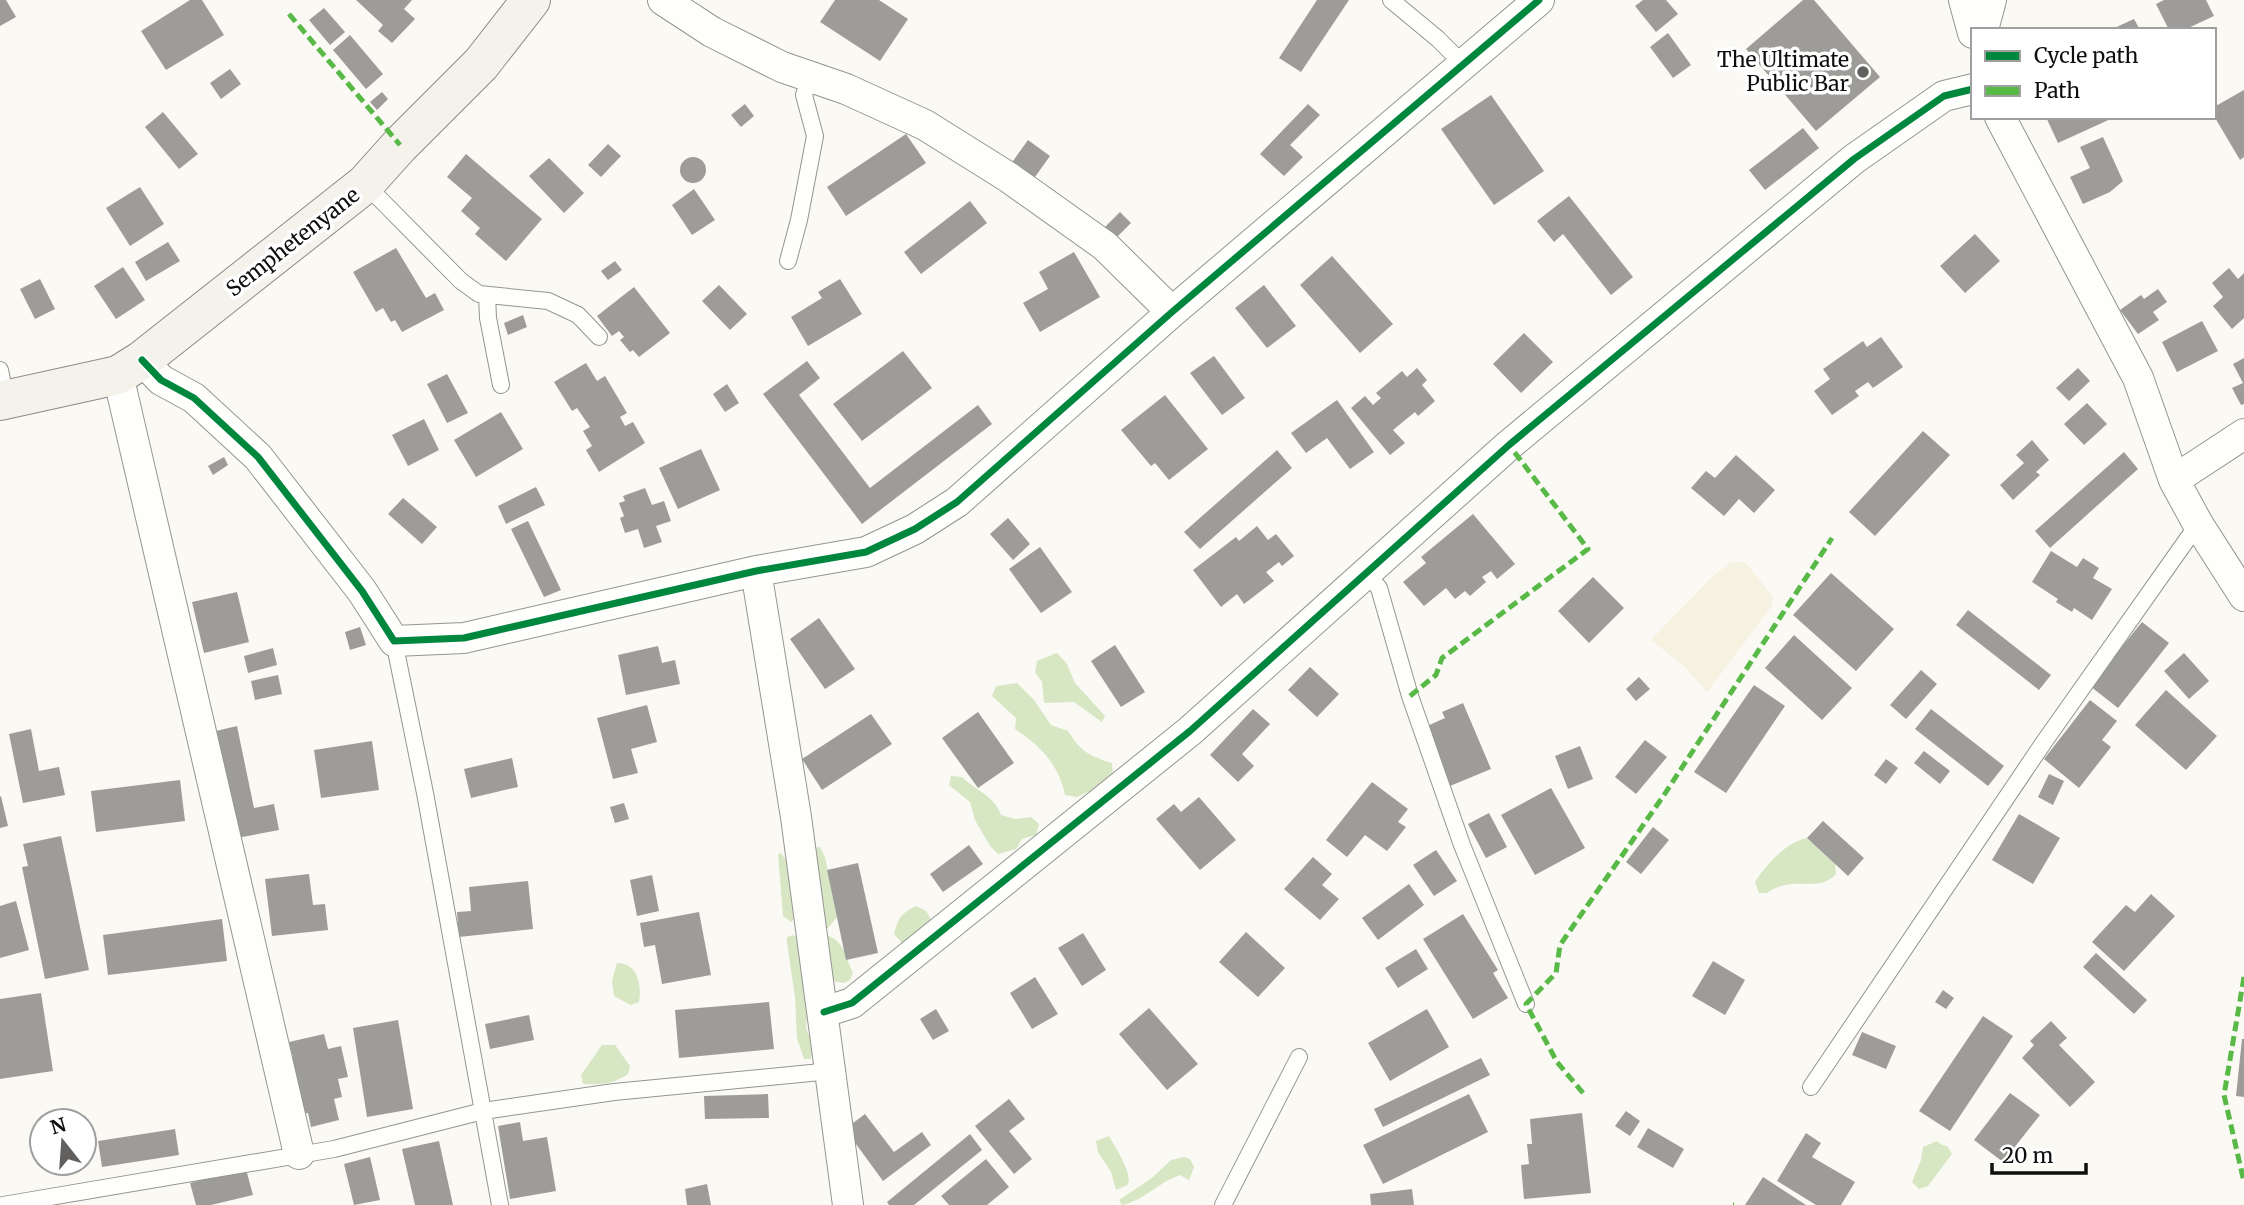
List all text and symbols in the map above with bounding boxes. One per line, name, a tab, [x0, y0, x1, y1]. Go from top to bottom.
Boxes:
legend	[1971, 28, 2216, 119]
text: Cycle path	[2034, 42, 2138, 69]
place label: The Ultimate Public Bar	[1717, 46, 1849, 97]
marker: The Ultimate Public Bar	[1855, 64, 1871, 80]
text: Path	[2034, 77, 2080, 104]
street label: Semphetenyane	[221, 181, 365, 302]
north arrow	[28, 1107, 98, 1177]
text: N	[47, 1112, 69, 1139]
scale bar	[1992, 1132, 2086, 1176]
text: 20 m	[2002, 1142, 2054, 1169]

